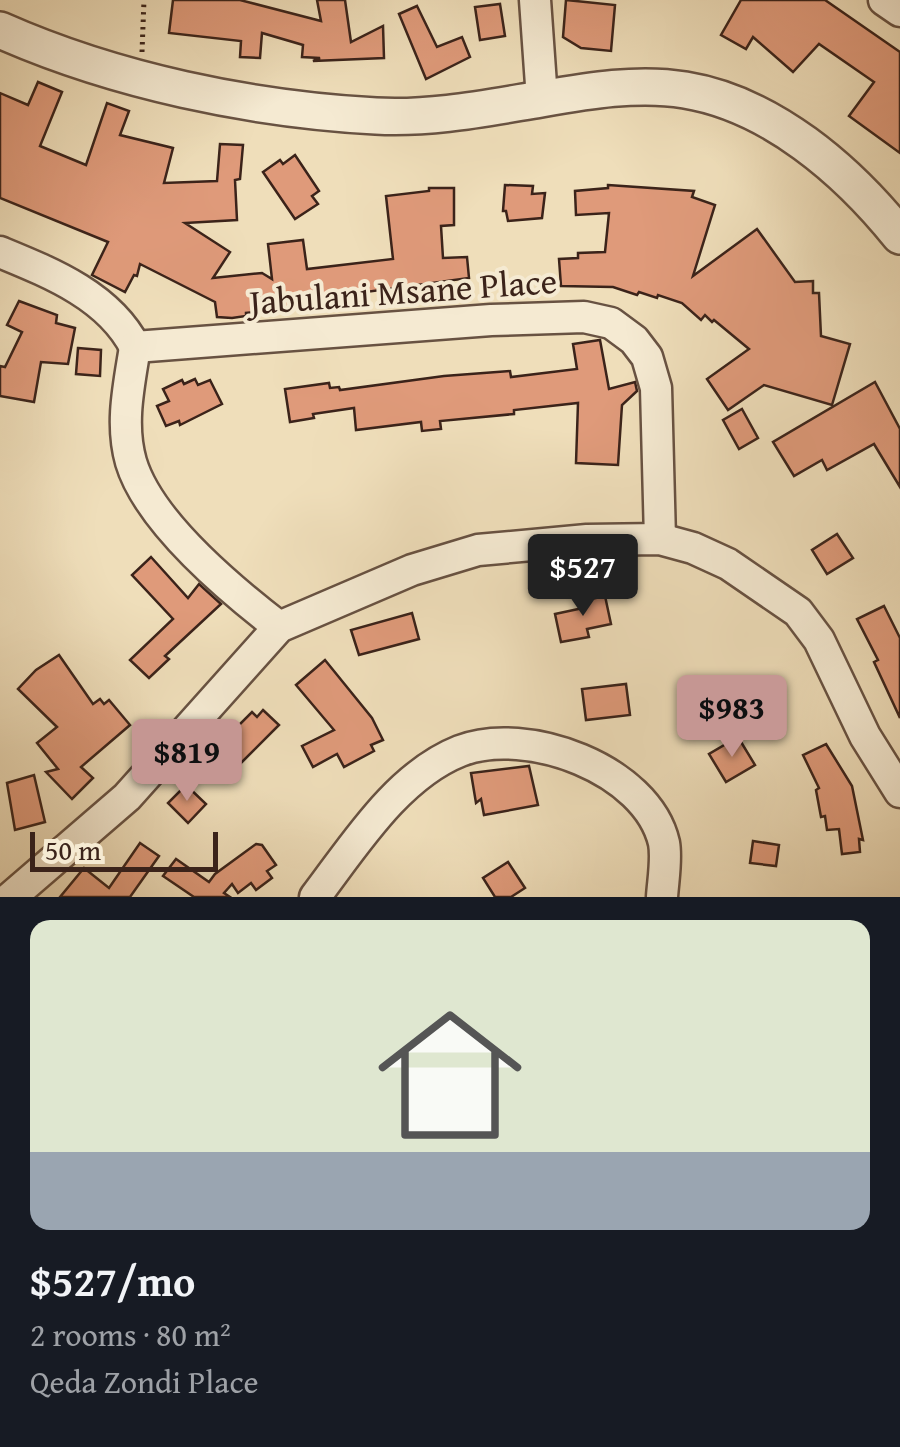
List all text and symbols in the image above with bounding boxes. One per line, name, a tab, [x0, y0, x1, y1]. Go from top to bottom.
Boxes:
street label: Jabulani Msane Place	[243, 255, 559, 327]
pin: $527	[524, 534, 642, 619]
text: $527	[550, 543, 616, 590]
pin: $983	[673, 675, 791, 760]
text: $983	[699, 684, 765, 731]
pin: $819	[128, 719, 246, 804]
text: $819	[154, 728, 220, 775]
scale bar	[30, 827, 218, 871]
text: 50 m	[45, 829, 101, 870]
icon: home	[360, 985, 540, 1165]
text: $527/mo	[30, 1250, 195, 1311]
text: 2 rooms · 80 m²	[30, 1311, 231, 1358]
text: Qeda Zondi Place	[30, 1358, 259, 1405]

